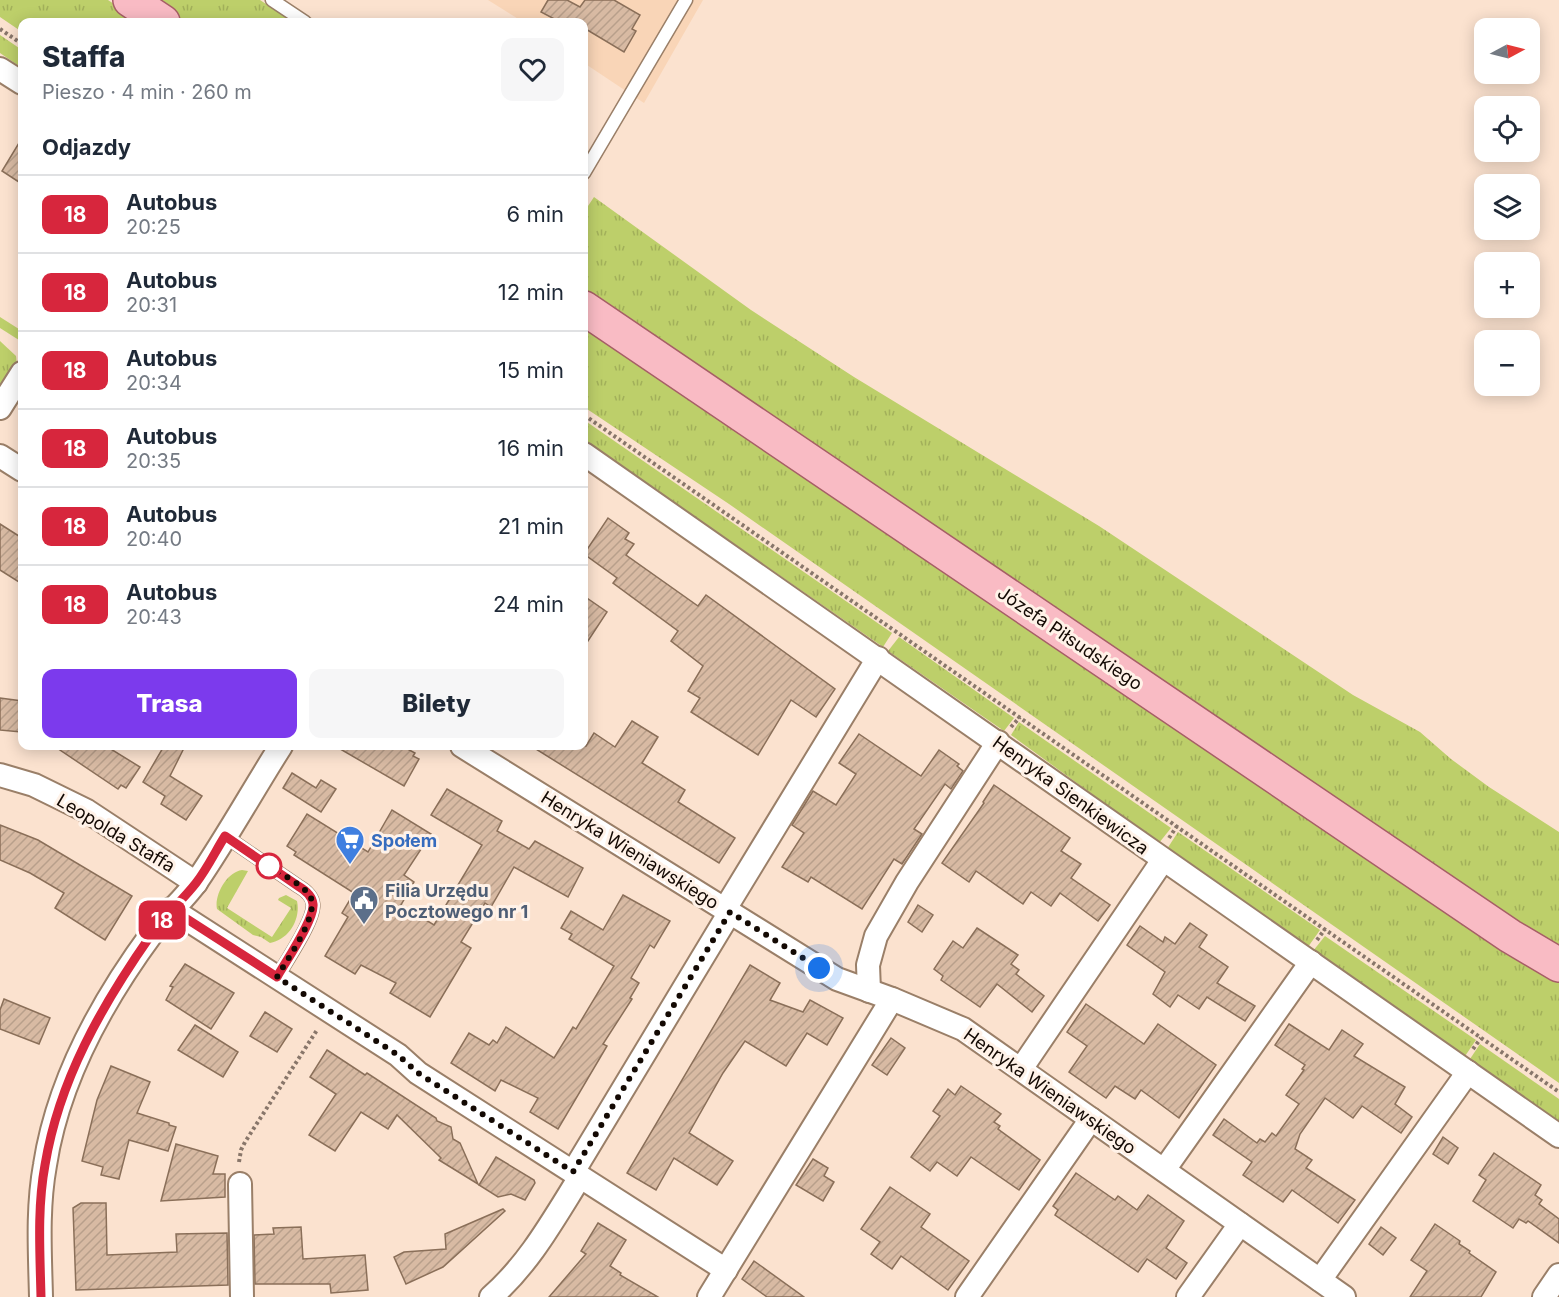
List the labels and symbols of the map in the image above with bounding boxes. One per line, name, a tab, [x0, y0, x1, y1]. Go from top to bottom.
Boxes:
north arrow	[1474, 18, 1540, 84]
street label: Józefa Piłsudskiego	[994, 582, 1146, 694]
street label: Henryka Sienkiewicza	[989, 731, 1153, 859]
street label: Henryka Wieniawskiego	[537, 787, 723, 913]
street label: Leopolda Staffa	[53, 790, 179, 876]
supermarket icon: Społem	[334, 824, 366, 866]
place label: Społem	[371, 830, 437, 851]
unlabelled marker	[256, 853, 282, 879]
place label: Filia Urzędu Pocztowego nr 1	[385, 880, 528, 922]
public building icon: Filia Urzędu Pocztowego nr 1	[348, 884, 380, 926]
line badge: 18	[135, 900, 189, 940]
your location	[804, 953, 834, 983]
street label: Henryka Wieniawskiego	[960, 1024, 1140, 1158]

